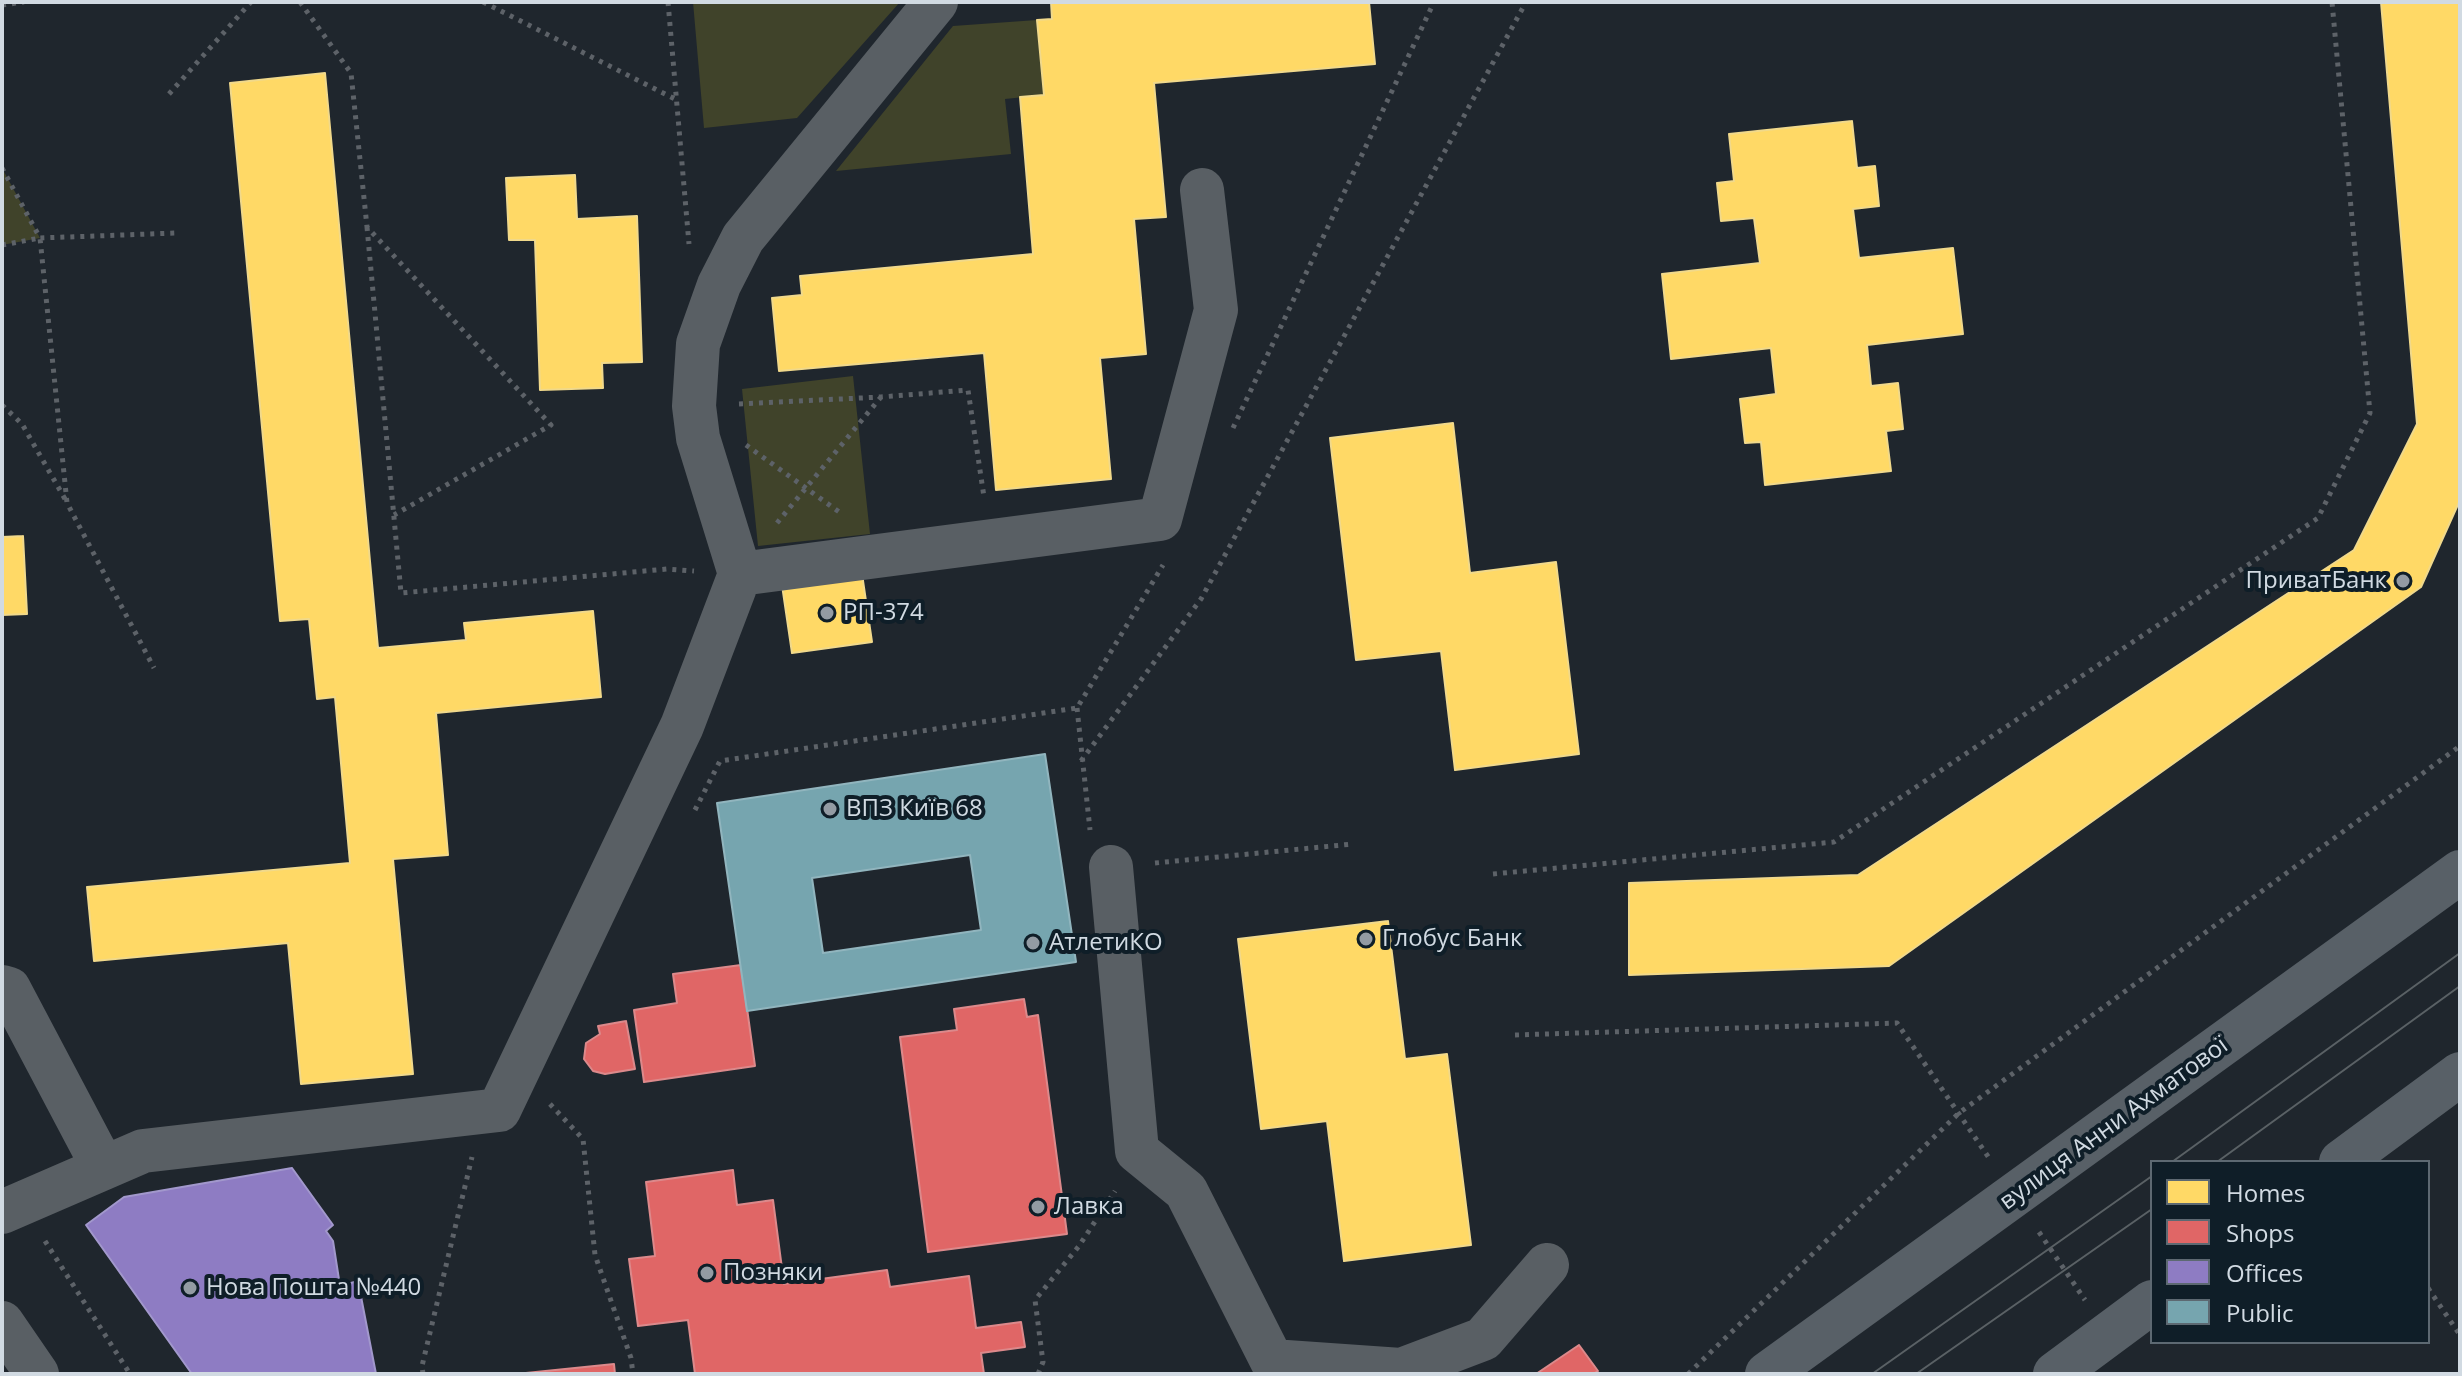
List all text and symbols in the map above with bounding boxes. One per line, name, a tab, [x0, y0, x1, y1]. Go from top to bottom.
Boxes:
place label: ПриватБанк	[2246, 567, 2387, 595]
marker: ПриватБанк	[2394, 572, 2412, 590]
place label: РП-374	[843, 599, 924, 627]
marker: РП-374	[818, 604, 836, 622]
place label: ВПЗ Київ 68	[846, 795, 983, 823]
marker: ВПЗ Київ 68	[821, 800, 839, 818]
place label: Глобус Банк	[1382, 925, 1522, 953]
place label: АтлетиКО	[1049, 929, 1163, 957]
marker: Глобус Банк	[1357, 930, 1375, 948]
marker: АтлетиКО	[1024, 934, 1042, 952]
street label: вулиця Анни Ахматової	[1994, 1032, 2234, 1216]
legend	[2150, 1160, 2430, 1344]
text: Homes	[2226, 1176, 2305, 1209]
place label: Лавка	[1054, 1193, 1124, 1221]
marker: Лавка	[1029, 1198, 1047, 1216]
text: Shops	[2226, 1216, 2294, 1249]
text: Offices	[2226, 1256, 2303, 1289]
place label: Позняки	[723, 1259, 823, 1287]
marker: Позняки	[698, 1264, 716, 1282]
place label: Нова Пошта №440	[206, 1274, 421, 1302]
marker: Нова Пошта №440	[181, 1279, 199, 1297]
text: Public	[2226, 1296, 2293, 1329]

